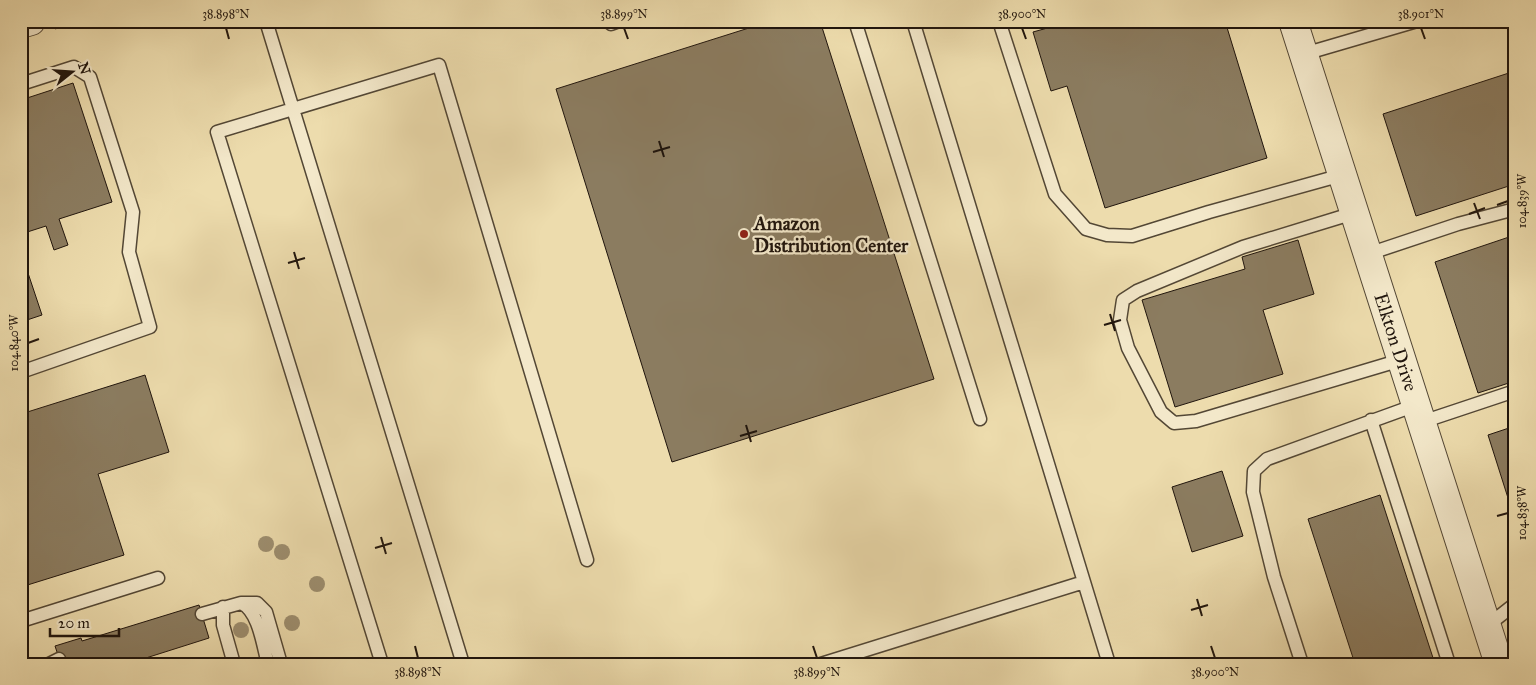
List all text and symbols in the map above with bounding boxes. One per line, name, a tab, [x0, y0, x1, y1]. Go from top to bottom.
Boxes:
text: 38.898°N	[202, 7, 250, 21]
text: 38.899°N	[600, 7, 648, 21]
text: 38.900°N	[998, 7, 1046, 21]
text: 38.901°N	[1398, 7, 1444, 21]
north arrow	[48, 48, 98, 98]
text: N	[74, 60, 94, 77]
text: 104.839°W	[1515, 173, 1529, 228]
place label: Amazon Distribution Center	[752, 212, 909, 257]
marker: Amazon Distribution Center	[738, 228, 750, 240]
street label: Elkton Drive	[1369, 290, 1423, 394]
text: 104.840°W	[7, 314, 21, 371]
text: 104.838°W	[1515, 485, 1529, 540]
scale bar	[50, 605, 119, 637]
text: 20 m	[58, 614, 90, 632]
text: 38.898°N	[394, 665, 442, 679]
text: 38.899°N	[793, 665, 841, 679]
text: 38.900°N	[1191, 665, 1239, 679]

